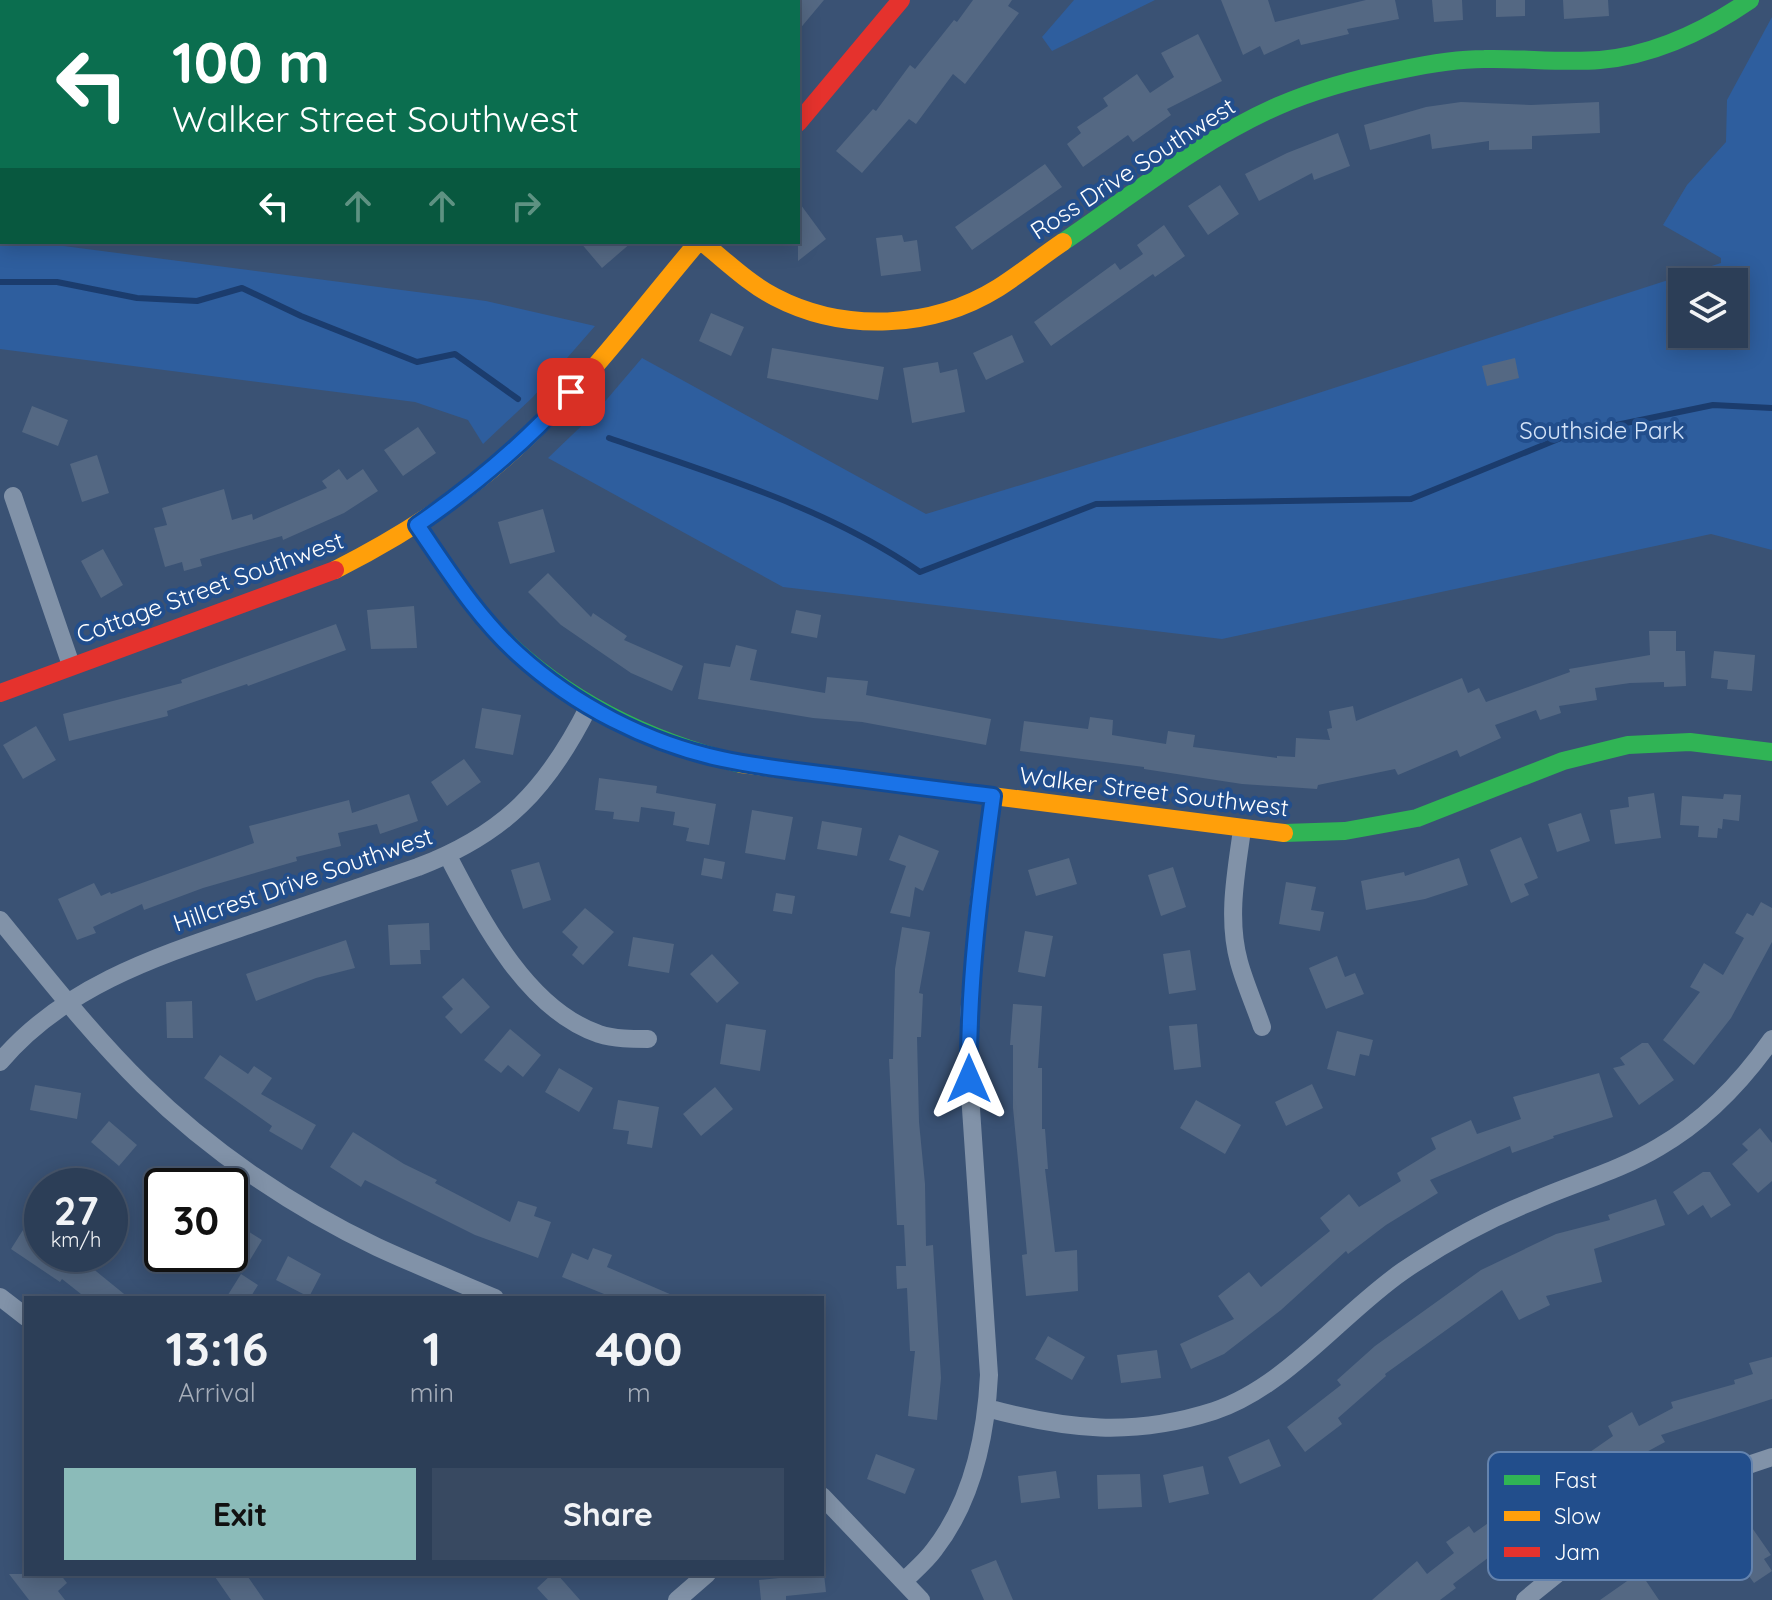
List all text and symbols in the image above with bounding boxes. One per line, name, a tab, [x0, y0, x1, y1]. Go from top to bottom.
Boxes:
text: 100 m	[172, 27, 330, 97]
icon: left	[40, 32, 144, 136]
street label: Ross Drive Southwest	[1024, 91, 1241, 246]
text: Walker Street Southwest	[172, 96, 579, 141]
icon: left	[252, 184, 296, 228]
icon: ahead	[336, 184, 380, 228]
icon: ahead	[420, 184, 464, 228]
icon: right	[504, 184, 548, 228]
map controls	[1668, 268, 1748, 348]
button: layers	[1668, 268, 1748, 348]
pin	[537, 358, 605, 426]
icon: arrive	[549, 370, 593, 414]
park label: Southside Park	[1519, 415, 1685, 445]
street label: Cottage Street Southwest	[72, 525, 347, 649]
street label: Walker Street Southwest	[1018, 760, 1291, 822]
street label: Hillcrest Drive Southwest	[169, 820, 436, 938]
position arrow	[927, 1037, 1011, 1121]
speed limit sign: 30	[144, 1168, 248, 1272]
text: 27	[54, 1185, 98, 1235]
text: km/h	[51, 1227, 101, 1252]
text: 13:16	[165, 1318, 268, 1378]
text: 1	[422, 1318, 441, 1378]
text: 400	[595, 1318, 683, 1378]
text: Arrival	[178, 1376, 256, 1409]
text: min	[410, 1376, 454, 1409]
text: m	[627, 1376, 651, 1409]
legend	[1488, 1452, 1752, 1580]
text: Fast	[1554, 1466, 1597, 1494]
button: Exit	[64, 1468, 416, 1560]
button: Share	[432, 1468, 784, 1560]
text: Slow	[1554, 1502, 1601, 1530]
text: Jam	[1554, 1538, 1600, 1566]

